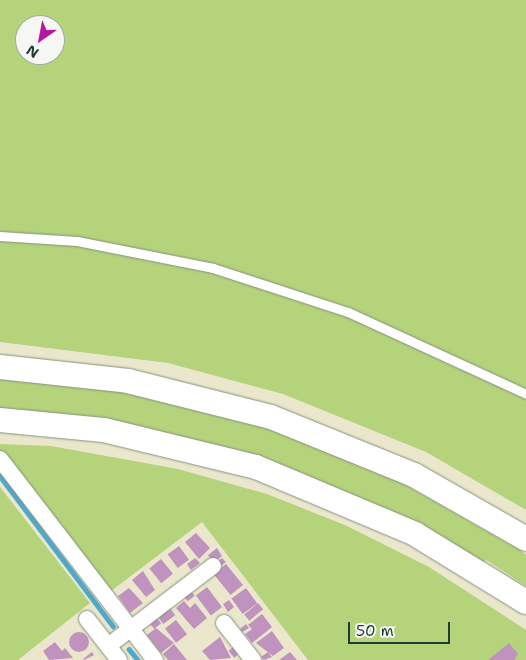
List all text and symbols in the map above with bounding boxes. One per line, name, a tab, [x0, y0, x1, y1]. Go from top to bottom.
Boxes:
north arrow	[15, 15, 65, 65]
text: N	[23, 41, 42, 62]
scale bar	[351, 612, 454, 644]
text: 50 m	[356, 621, 394, 641]

